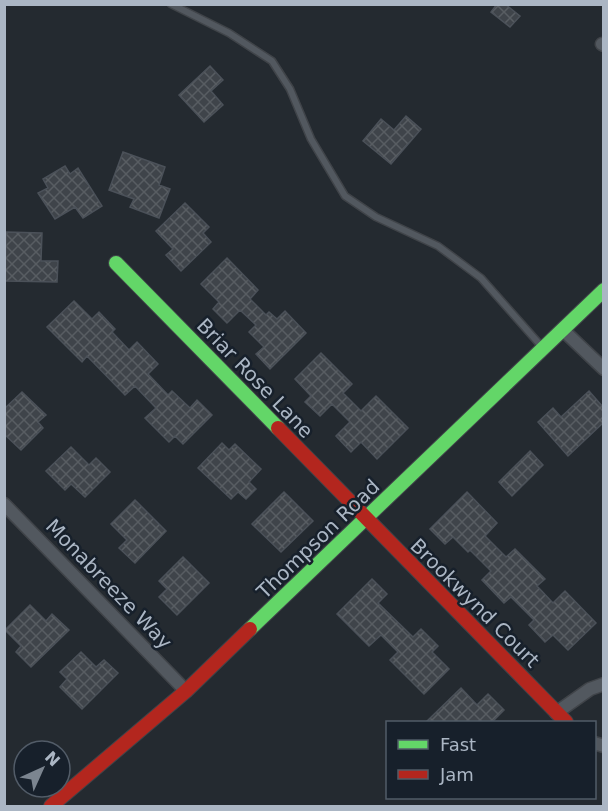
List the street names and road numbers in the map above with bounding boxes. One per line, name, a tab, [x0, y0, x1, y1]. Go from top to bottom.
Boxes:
street label: Briar Rose Lane	[192, 313, 318, 443]
street label: Thompson Road	[251, 474, 384, 604]
street label: Monabreeze Way	[41, 514, 177, 654]
street label: Brookwynd Court	[406, 534, 545, 673]

